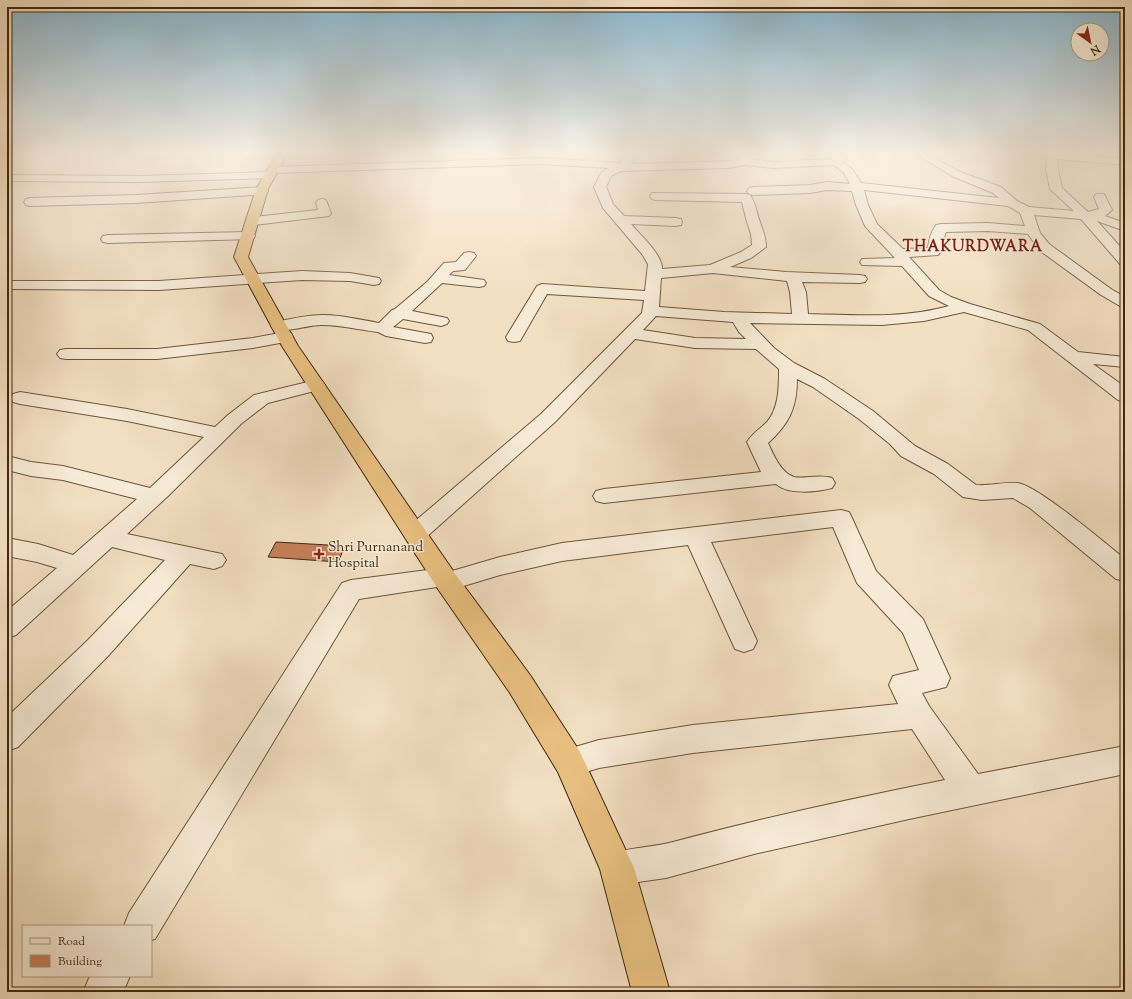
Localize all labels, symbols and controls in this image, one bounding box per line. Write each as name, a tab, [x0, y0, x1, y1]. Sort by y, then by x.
north arrow	[1070, 22, 1110, 62]
text: N	[1087, 40, 1104, 59]
district label: THAKURDWARA	[903, 237, 1043, 258]
place label: Shri Purnanand Hospital	[328, 538, 423, 574]
marker: Shri Purnanand Hospital	[313, 548, 325, 560]
legend	[22, 925, 152, 977]
text: Road	[58, 933, 85, 951]
text: Building	[58, 953, 102, 971]

